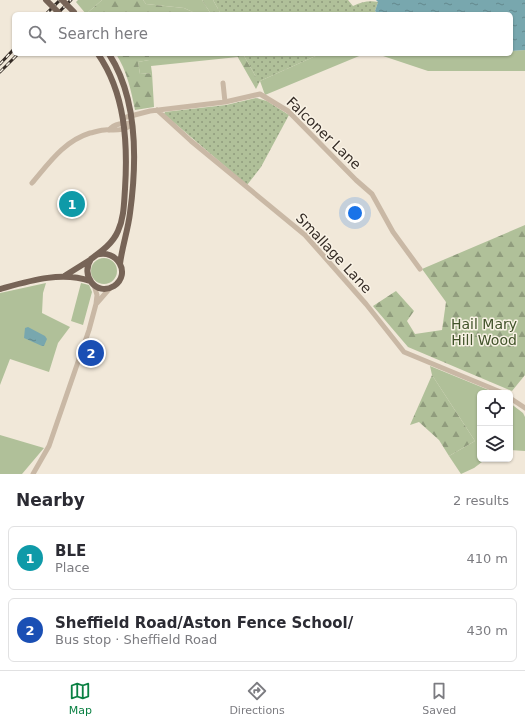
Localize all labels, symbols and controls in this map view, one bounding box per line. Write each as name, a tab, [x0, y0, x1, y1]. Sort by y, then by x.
search box	[12, 12, 513, 56]
icon: search	[26, 23, 48, 45]
text: Search here	[58, 25, 148, 43]
street label: Falconer Lane	[284, 94, 364, 172]
pin: 1	[59, 189, 85, 219]
your location	[345, 203, 365, 223]
street label: Smallage Lane	[293, 210, 375, 296]
park label: Hail Mary Hill Wood	[451, 316, 517, 348]
pin: 2	[78, 338, 104, 368]
map controls	[477, 390, 513, 462]
button: locate	[477, 390, 513, 426]
button: layers	[477, 426, 513, 462]
text: Nearby	[16, 490, 85, 510]
text: 2 results	[453, 493, 509, 508]
text: BLE	[55, 542, 86, 560]
text: 1	[25, 551, 35, 566]
text: 410 m	[466, 551, 508, 566]
text: Place	[55, 560, 90, 575]
text: Sheffield Road/Aston Fence School/	[55, 614, 353, 632]
text: 2	[25, 623, 35, 638]
text: 430 m	[466, 623, 508, 638]
text: Bus stop · Sheffield Road	[55, 632, 217, 647]
tab: Map	[69, 680, 92, 717]
tab: Directions	[229, 680, 285, 717]
tab: Saved	[422, 680, 456, 717]

